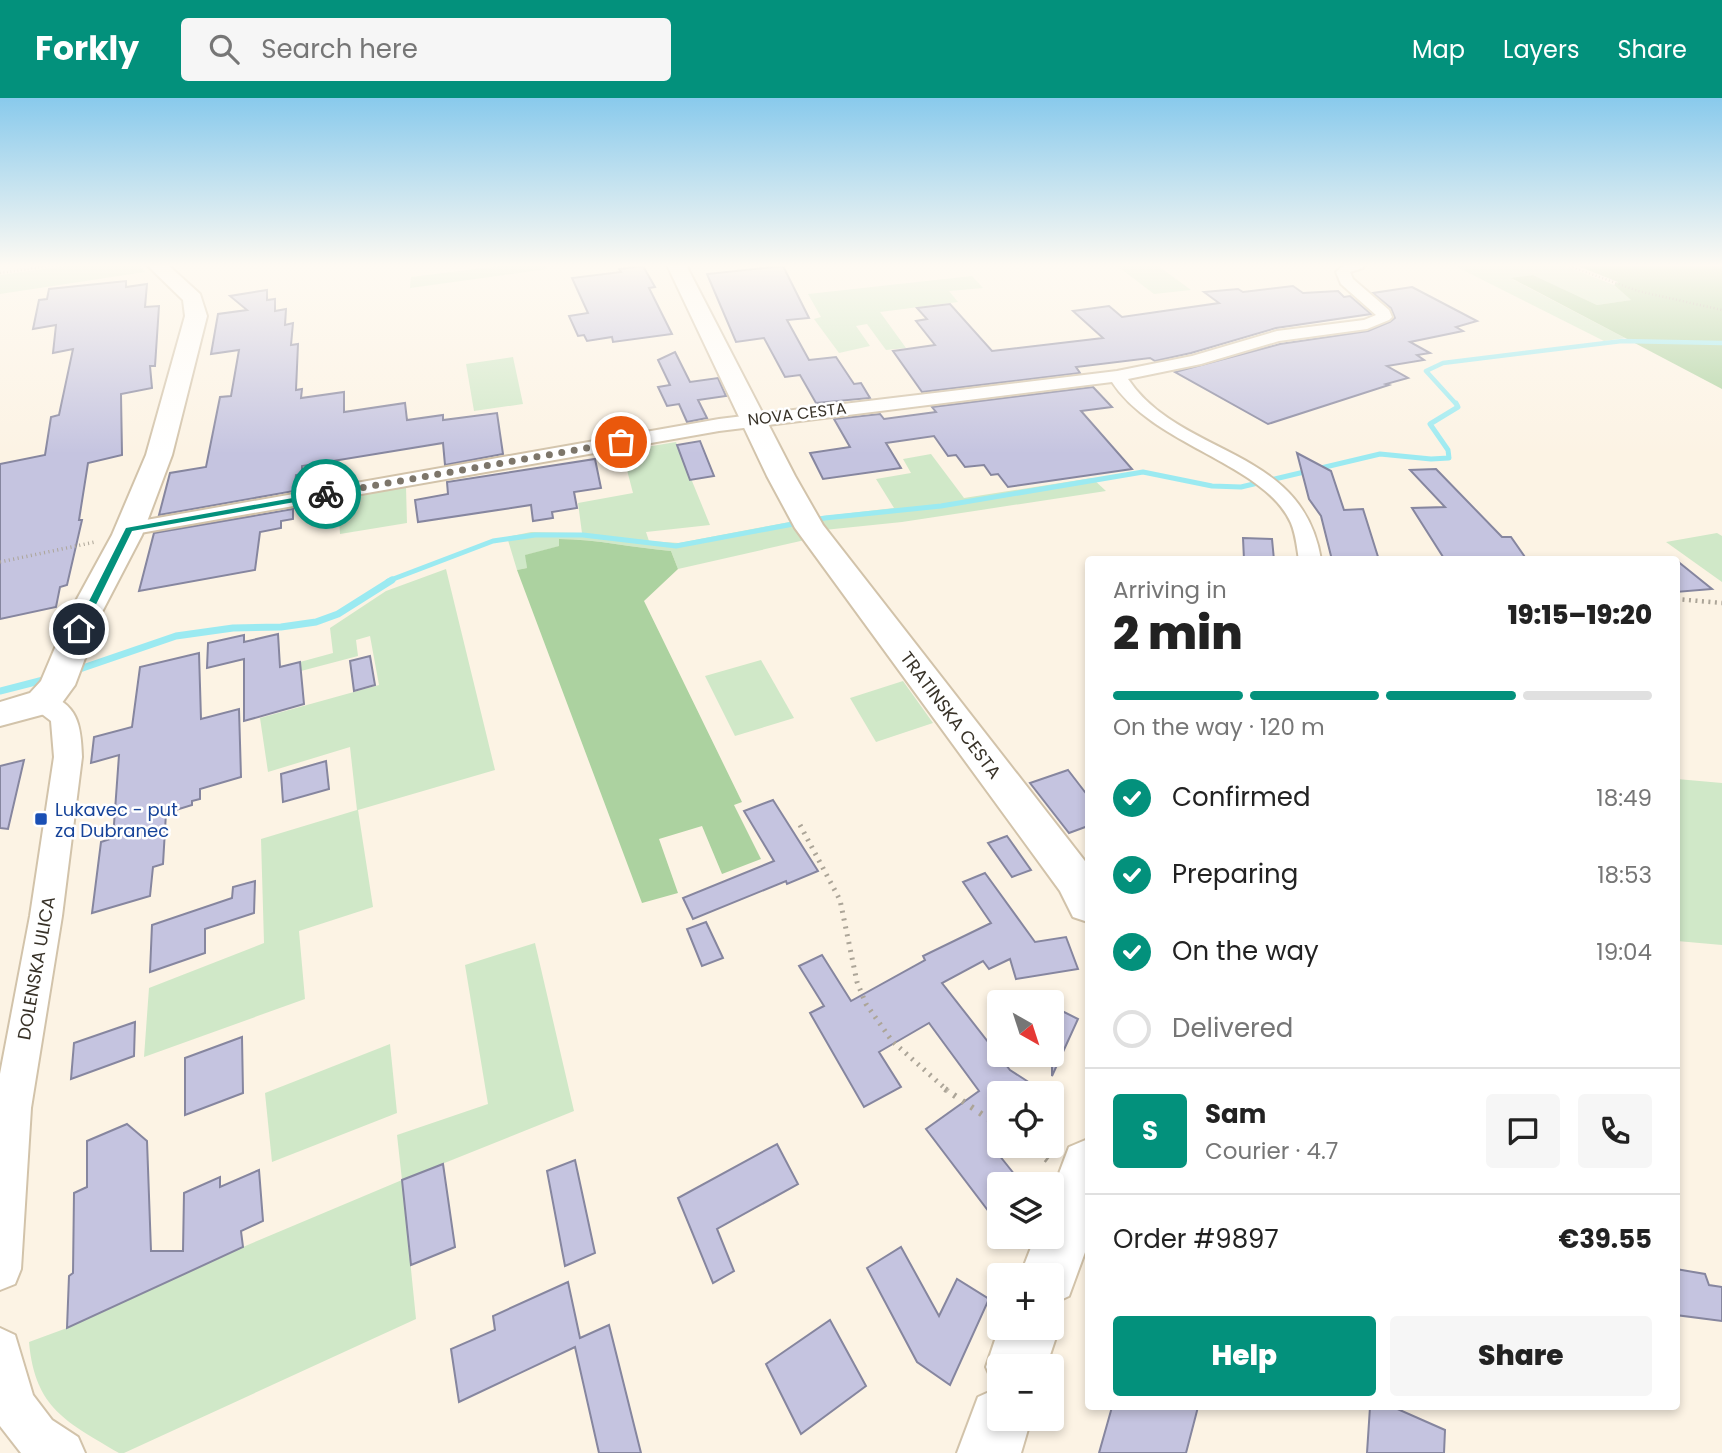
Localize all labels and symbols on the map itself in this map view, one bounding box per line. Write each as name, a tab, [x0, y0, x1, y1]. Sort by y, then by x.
street label: NOVA CESTA	[746, 397, 848, 431]
pin	[591, 412, 651, 472]
courier	[291, 459, 361, 529]
pin	[49, 599, 109, 659]
street label: TRATINSKA CESTA	[895, 646, 1007, 784]
place label: Lukavec - put za Dubranec	[55, 797, 178, 843]
marker: Lukavec - put za Dubranec	[33, 811, 49, 827]
street label: DOLENSKA ULICA	[11, 894, 61, 1042]
north arrow	[987, 990, 1064, 1068]

